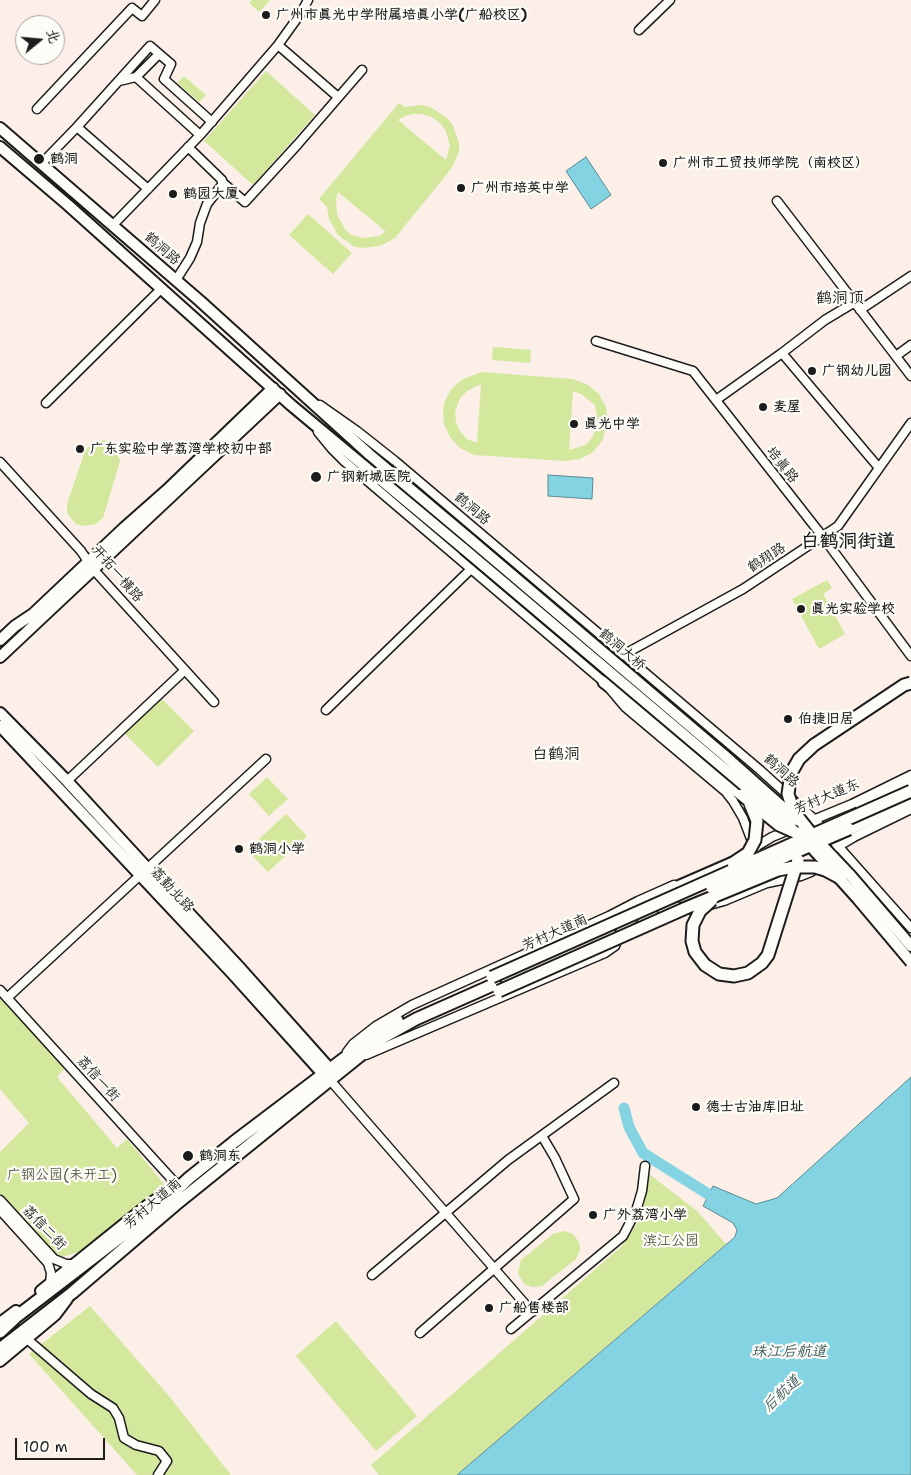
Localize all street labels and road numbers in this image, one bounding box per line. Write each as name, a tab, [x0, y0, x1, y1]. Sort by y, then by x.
street label: 鹤洞路	[141, 229, 183, 269]
street label: 培真路	[762, 443, 802, 487]
street label: 鹤洞路	[451, 489, 493, 529]
street label: 鹤翔路	[745, 540, 789, 576]
street label: 开拓一横路	[88, 542, 146, 606]
street label: 鹤洞大桥	[595, 626, 649, 674]
street label: 鹤洞路	[760, 751, 802, 791]
street label: 芳村大道东	[792, 776, 862, 818]
street label: 荔勤北路	[147, 864, 197, 916]
street label: 芳村大道南	[520, 911, 590, 955]
street label: 荔信一街	[73, 1053, 123, 1105]
street label: 芳村大道南	[121, 1175, 185, 1233]
street label: 荔信二街	[19, 1202, 69, 1254]

